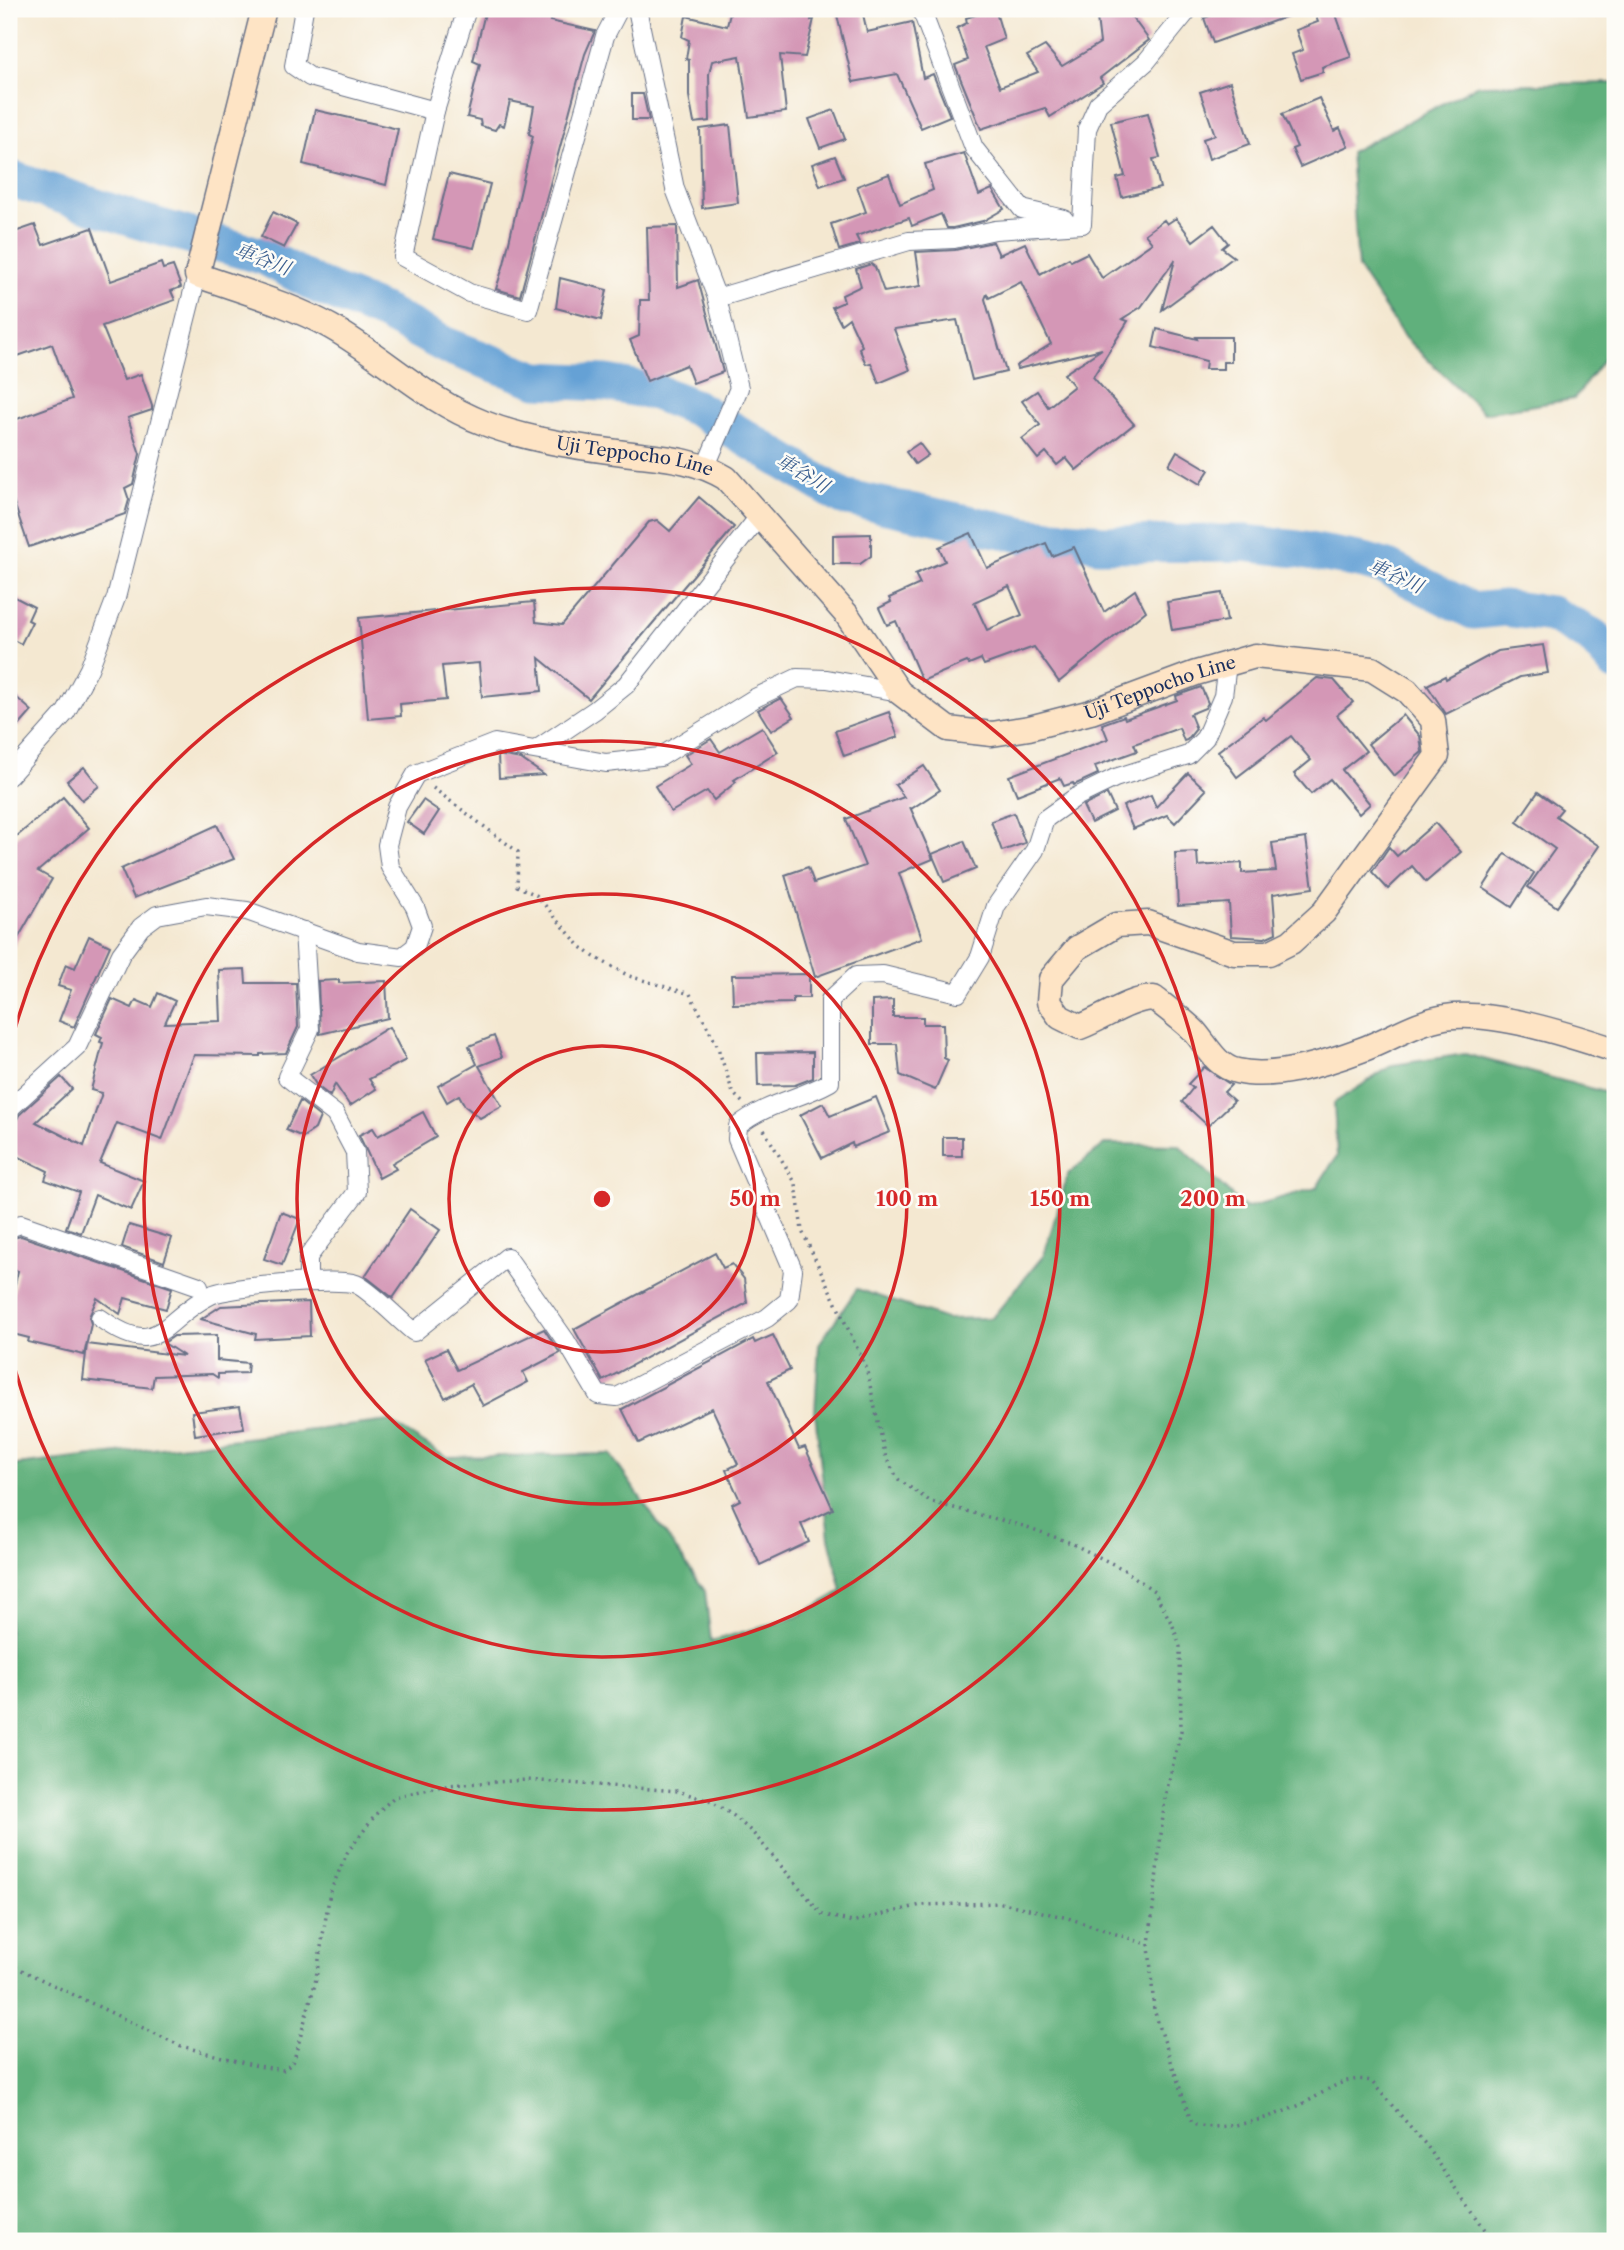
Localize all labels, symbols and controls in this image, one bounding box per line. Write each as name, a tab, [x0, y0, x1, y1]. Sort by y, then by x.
water label: 車谷川	[232, 238, 296, 281]
street label: Uji Teppocho Line	[554, 432, 717, 481]
water label: 車谷川	[773, 448, 835, 499]
water label: 車谷川	[1365, 554, 1429, 599]
street label: Uji Teppocho Line	[1081, 651, 1238, 724]
text: 50 m	[729, 1186, 781, 1211]
text: 100 m	[876, 1186, 938, 1211]
text: 150 m	[1030, 1186, 1090, 1211]
text: 200 m	[1180, 1186, 1246, 1211]
centre of rings	[590, 1187, 614, 1211]

